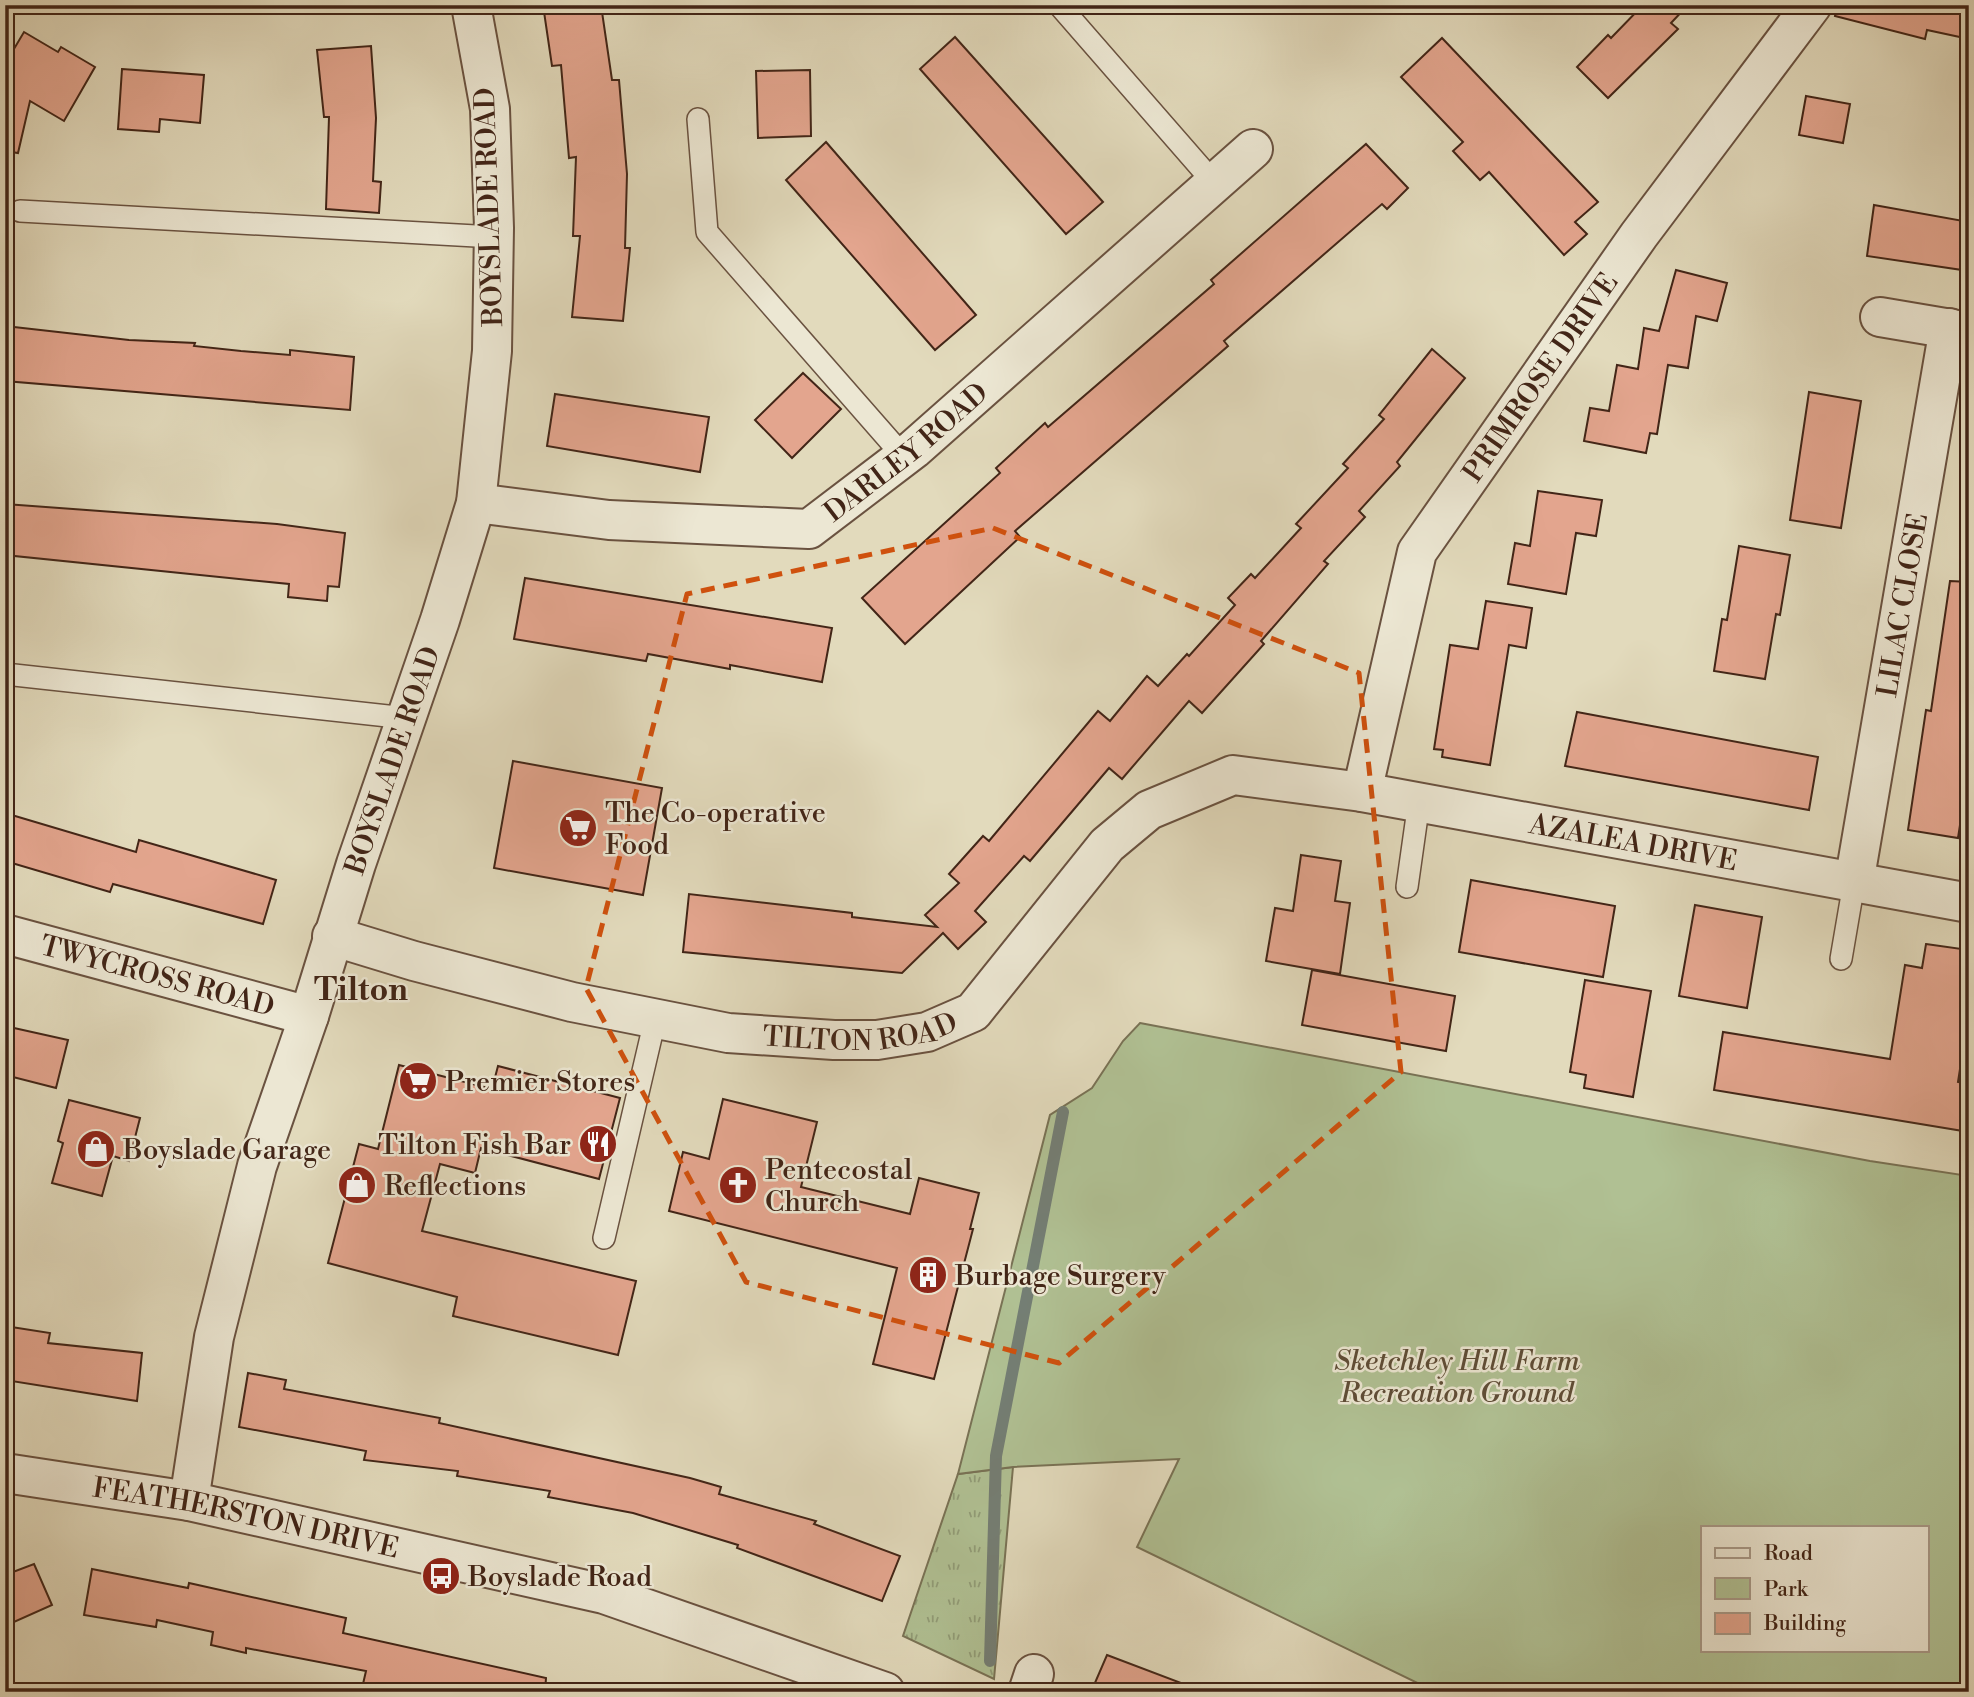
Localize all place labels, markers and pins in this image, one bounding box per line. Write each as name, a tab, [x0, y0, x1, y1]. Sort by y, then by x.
place label: The Co-operative Food	[605, 796, 826, 863]
supermarket icon: The Co-operative Food	[557, 807, 599, 849]
supermarket icon: Premier Stores	[397, 1060, 439, 1102]
place label: Premier Stores	[445, 1065, 636, 1100]
restaurant icon: Tilton Fish Bar	[577, 1123, 619, 1165]
shop icon: Boyslade Garage	[75, 1128, 117, 1170]
place label: Tilton Fish Bar	[378, 1128, 571, 1163]
place label: Boyslade Garage	[122, 1133, 331, 1168]
place label: Pentecostal Church	[765, 1153, 912, 1220]
shop icon: Reflections	[336, 1164, 378, 1206]
church icon: Pentecostal Church	[717, 1164, 759, 1206]
place label: Reflections	[384, 1169, 526, 1204]
building icon: Burbage Surgery	[907, 1254, 949, 1296]
place label: Burbage Surgery	[954, 1259, 1166, 1294]
bus stop icon: Boyslade Road	[420, 1555, 462, 1597]
place label: Boyslade Road	[467, 1560, 652, 1595]

